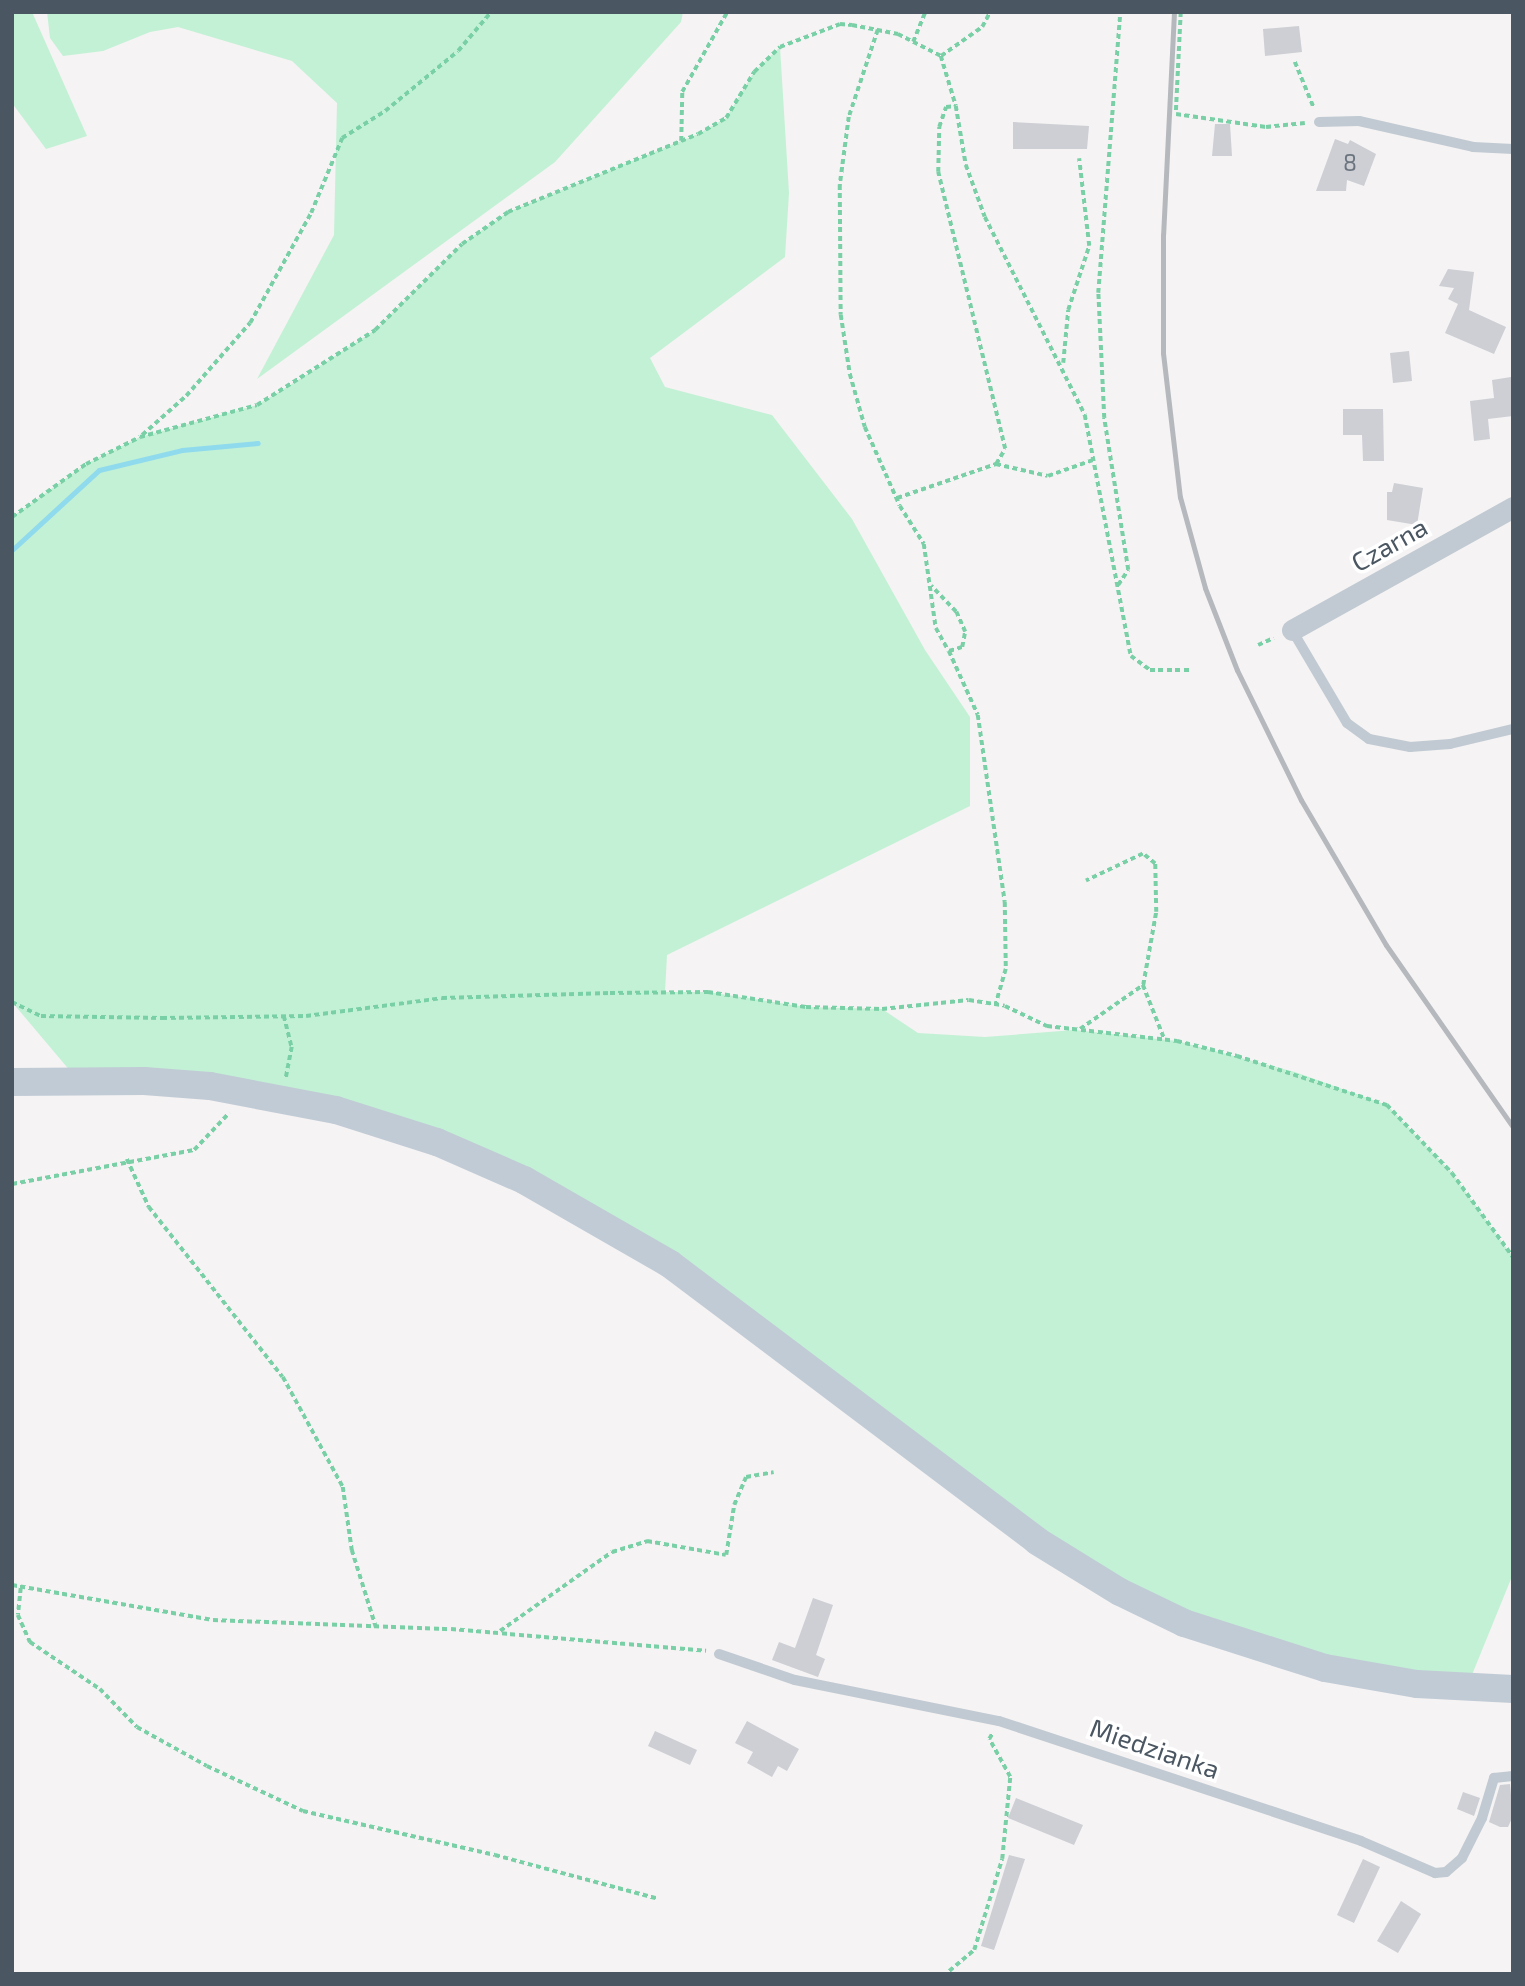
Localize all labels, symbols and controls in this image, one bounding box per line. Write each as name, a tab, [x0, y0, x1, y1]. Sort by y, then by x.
house number: 8	[1343, 148, 1357, 176]
street label: Czarna	[1346, 510, 1432, 578]
street label: Miedzianka	[1086, 1711, 1224, 1785]

